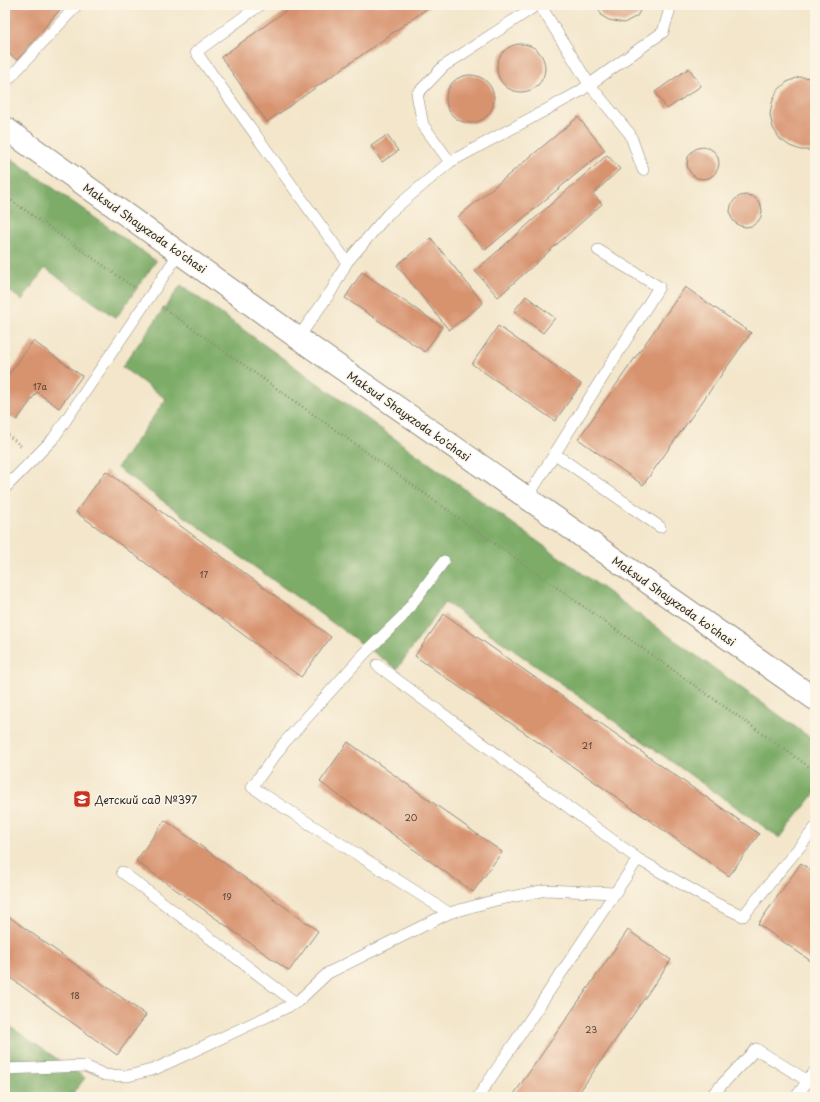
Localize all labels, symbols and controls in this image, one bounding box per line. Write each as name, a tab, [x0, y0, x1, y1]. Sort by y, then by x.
street label: Maksud Shayxzoda ko'chasi	[80, 179, 210, 277]
street label: Maksud Shayxzoda ko'chasi	[344, 367, 474, 465]
house number: 17а	[33, 379, 48, 393]
street label: Maksud Shayxzoda ko'chasi	[609, 552, 739, 650]
house number: 17	[200, 567, 209, 581]
house number: 21	[582, 738, 592, 752]
school or university icon: Детский сад №397	[72, 789, 92, 809]
place label: Детский сад №397	[94, 791, 197, 808]
house number: 20	[405, 810, 418, 824]
house number: 19	[222, 889, 232, 903]
house number: 18	[70, 988, 80, 1002]
house number: 23	[585, 1022, 597, 1036]

